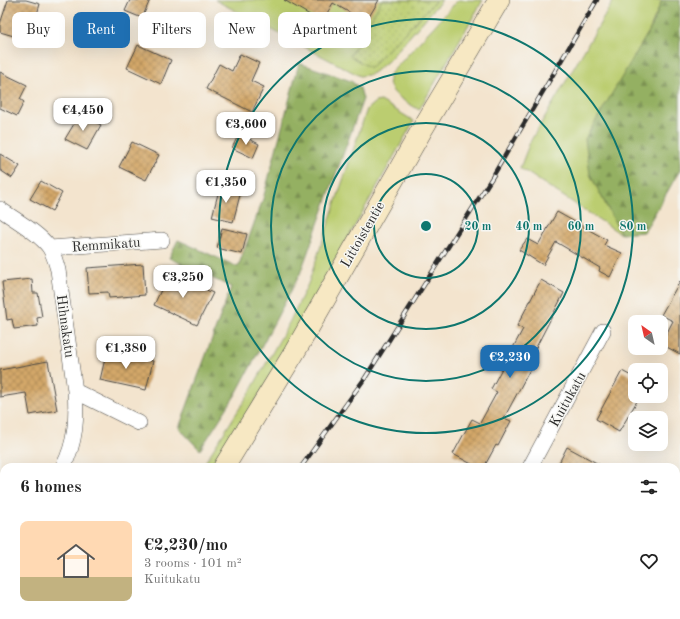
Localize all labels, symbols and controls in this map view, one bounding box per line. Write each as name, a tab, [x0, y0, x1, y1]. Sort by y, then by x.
chip: Buy	[12, 12, 65, 48]
chip: Rent	[73, 12, 130, 48]
chip: Filters	[138, 12, 206, 48]
chip: New	[214, 12, 270, 48]
chip: Apartment	[278, 12, 371, 48]
pin: €4,450	[50, 98, 116, 132]
text: €4,450	[62, 104, 104, 117]
pin: €3,600	[213, 112, 279, 146]
text: €3,600	[225, 118, 267, 131]
pin: €1,350	[193, 170, 259, 204]
text: €1,350	[205, 176, 247, 189]
street label: Littoistentie	[338, 199, 387, 270]
centre of rings	[419, 219, 433, 233]
text: 20 m	[465, 221, 492, 233]
text: 40 m	[516, 221, 543, 233]
text: 60 m	[568, 221, 595, 233]
text: 80 m	[620, 221, 647, 233]
street label: Remmikatu	[71, 236, 142, 254]
pin: €3,250	[150, 265, 216, 299]
text: €3,250	[162, 271, 204, 284]
street label: Hihnakatu	[54, 294, 76, 359]
north arrow	[628, 315, 668, 355]
map controls	[628, 315, 668, 451]
pin: €1,380	[93, 336, 159, 370]
text: €1,380	[105, 342, 147, 355]
pin: €2,230	[477, 345, 543, 379]
text: €2,230	[489, 351, 531, 364]
button: locate	[628, 363, 668, 403]
street label: Kuitukatu	[547, 369, 589, 429]
button: layers	[628, 411, 668, 451]
icon: filters	[638, 476, 660, 498]
text: 6 homes	[20, 479, 82, 496]
icon: home	[52, 537, 100, 585]
text: €2,230/mo	[144, 537, 228, 554]
icon: heart	[638, 550, 660, 572]
text: 3 rooms · 101 m²	[144, 557, 242, 570]
text: Kuitukatu	[144, 573, 200, 586]

